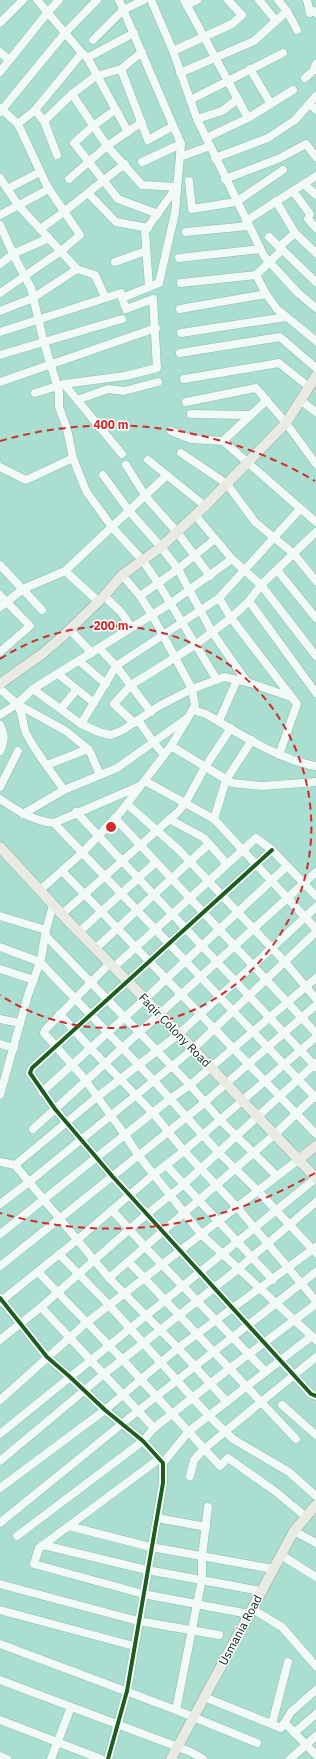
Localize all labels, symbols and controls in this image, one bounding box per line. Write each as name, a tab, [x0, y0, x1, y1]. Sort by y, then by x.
text: 400 m	[93, 417, 129, 432]
text: 200 m	[93, 618, 129, 633]
centre of rings	[104, 820, 118, 834]
street label: Faqir Colony Road	[136, 990, 214, 1070]
street label: Usmania Road	[215, 1592, 265, 1668]

